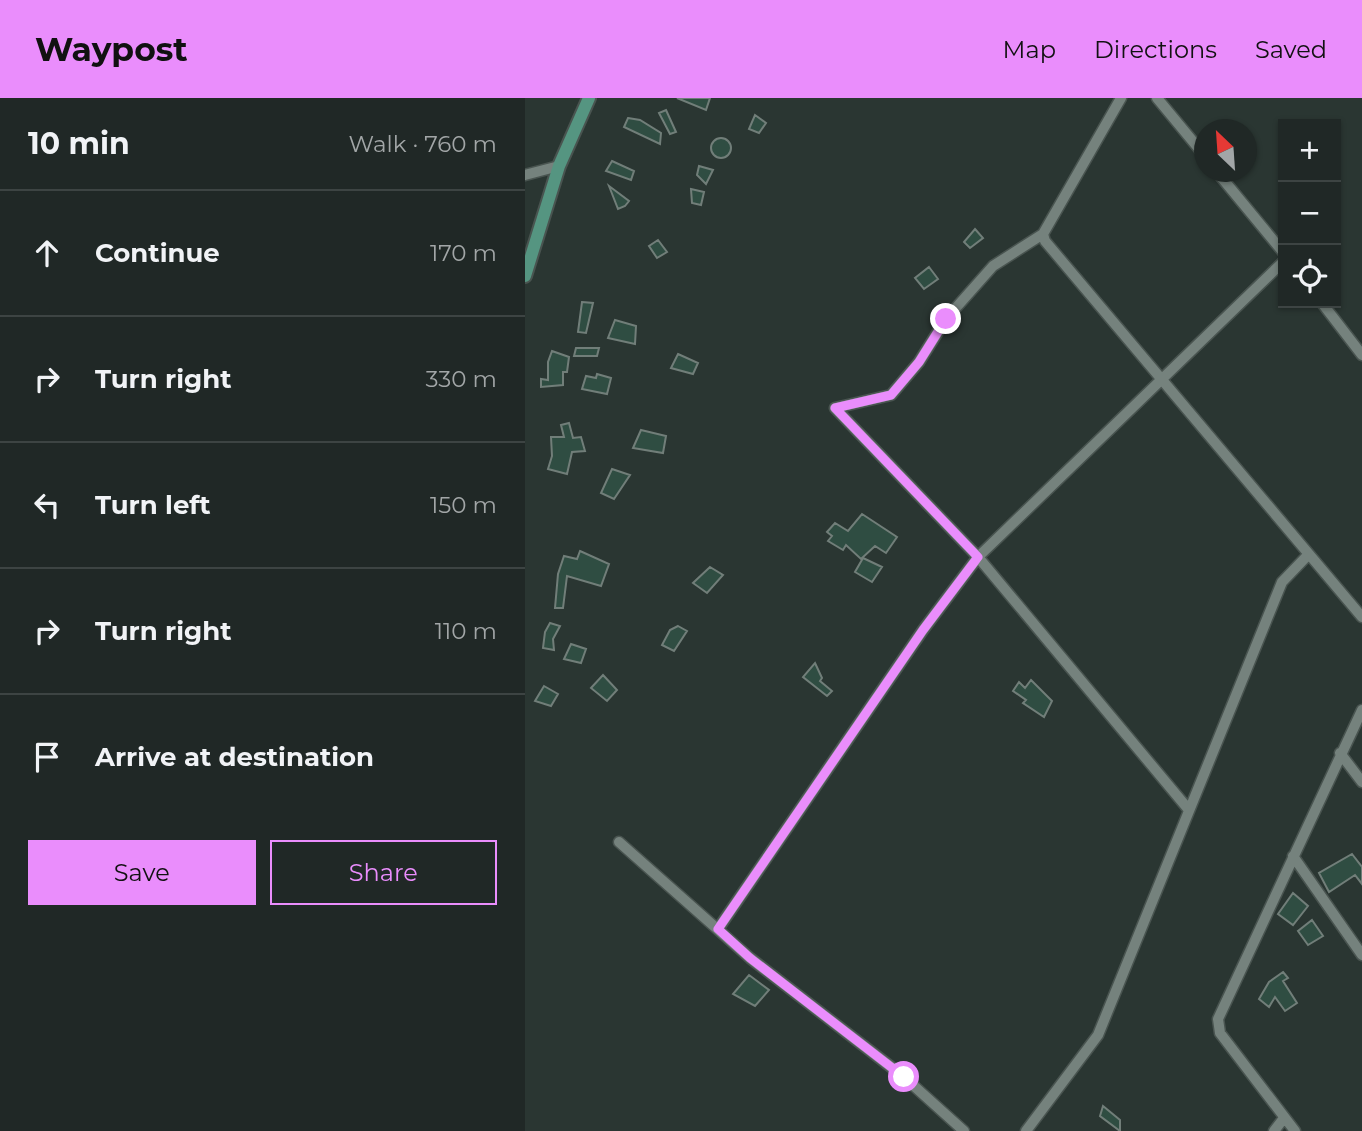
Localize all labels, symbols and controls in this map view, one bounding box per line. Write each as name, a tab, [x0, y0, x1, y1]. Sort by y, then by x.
text: Waypost	[35, 29, 188, 69]
text: Map	[1003, 35, 1056, 64]
text: Directions	[1094, 35, 1217, 64]
text: Saved	[1255, 35, 1327, 64]
north arrow	[1194, 119, 1257, 182]
map controls	[1278, 119, 1341, 308]
button: +	[1278, 119, 1341, 182]
text: 10 min	[28, 125, 130, 162]
text: Walk · 760 m	[349, 130, 497, 158]
button: −	[1278, 182, 1341, 245]
icon: ahead	[28, 234, 66, 272]
text: Continue	[95, 237, 220, 269]
text: 170 m	[430, 239, 497, 267]
button: locate	[1278, 245, 1341, 308]
route end	[930, 303, 961, 334]
icon: right	[28, 360, 66, 398]
text: Turn right	[95, 363, 231, 395]
text: 330 m	[426, 365, 497, 393]
icon: left	[28, 486, 66, 524]
text: Turn left	[95, 489, 211, 521]
text: 150 m	[430, 491, 497, 519]
icon: right	[28, 612, 66, 650]
text: Turn right	[95, 615, 231, 647]
text: 110 m	[435, 617, 497, 645]
icon: arrive	[28, 738, 66, 776]
text: Arrive at destination	[95, 741, 374, 773]
button: Save	[28, 840, 256, 905]
button: Share	[270, 840, 497, 905]
route start	[888, 1061, 919, 1092]

